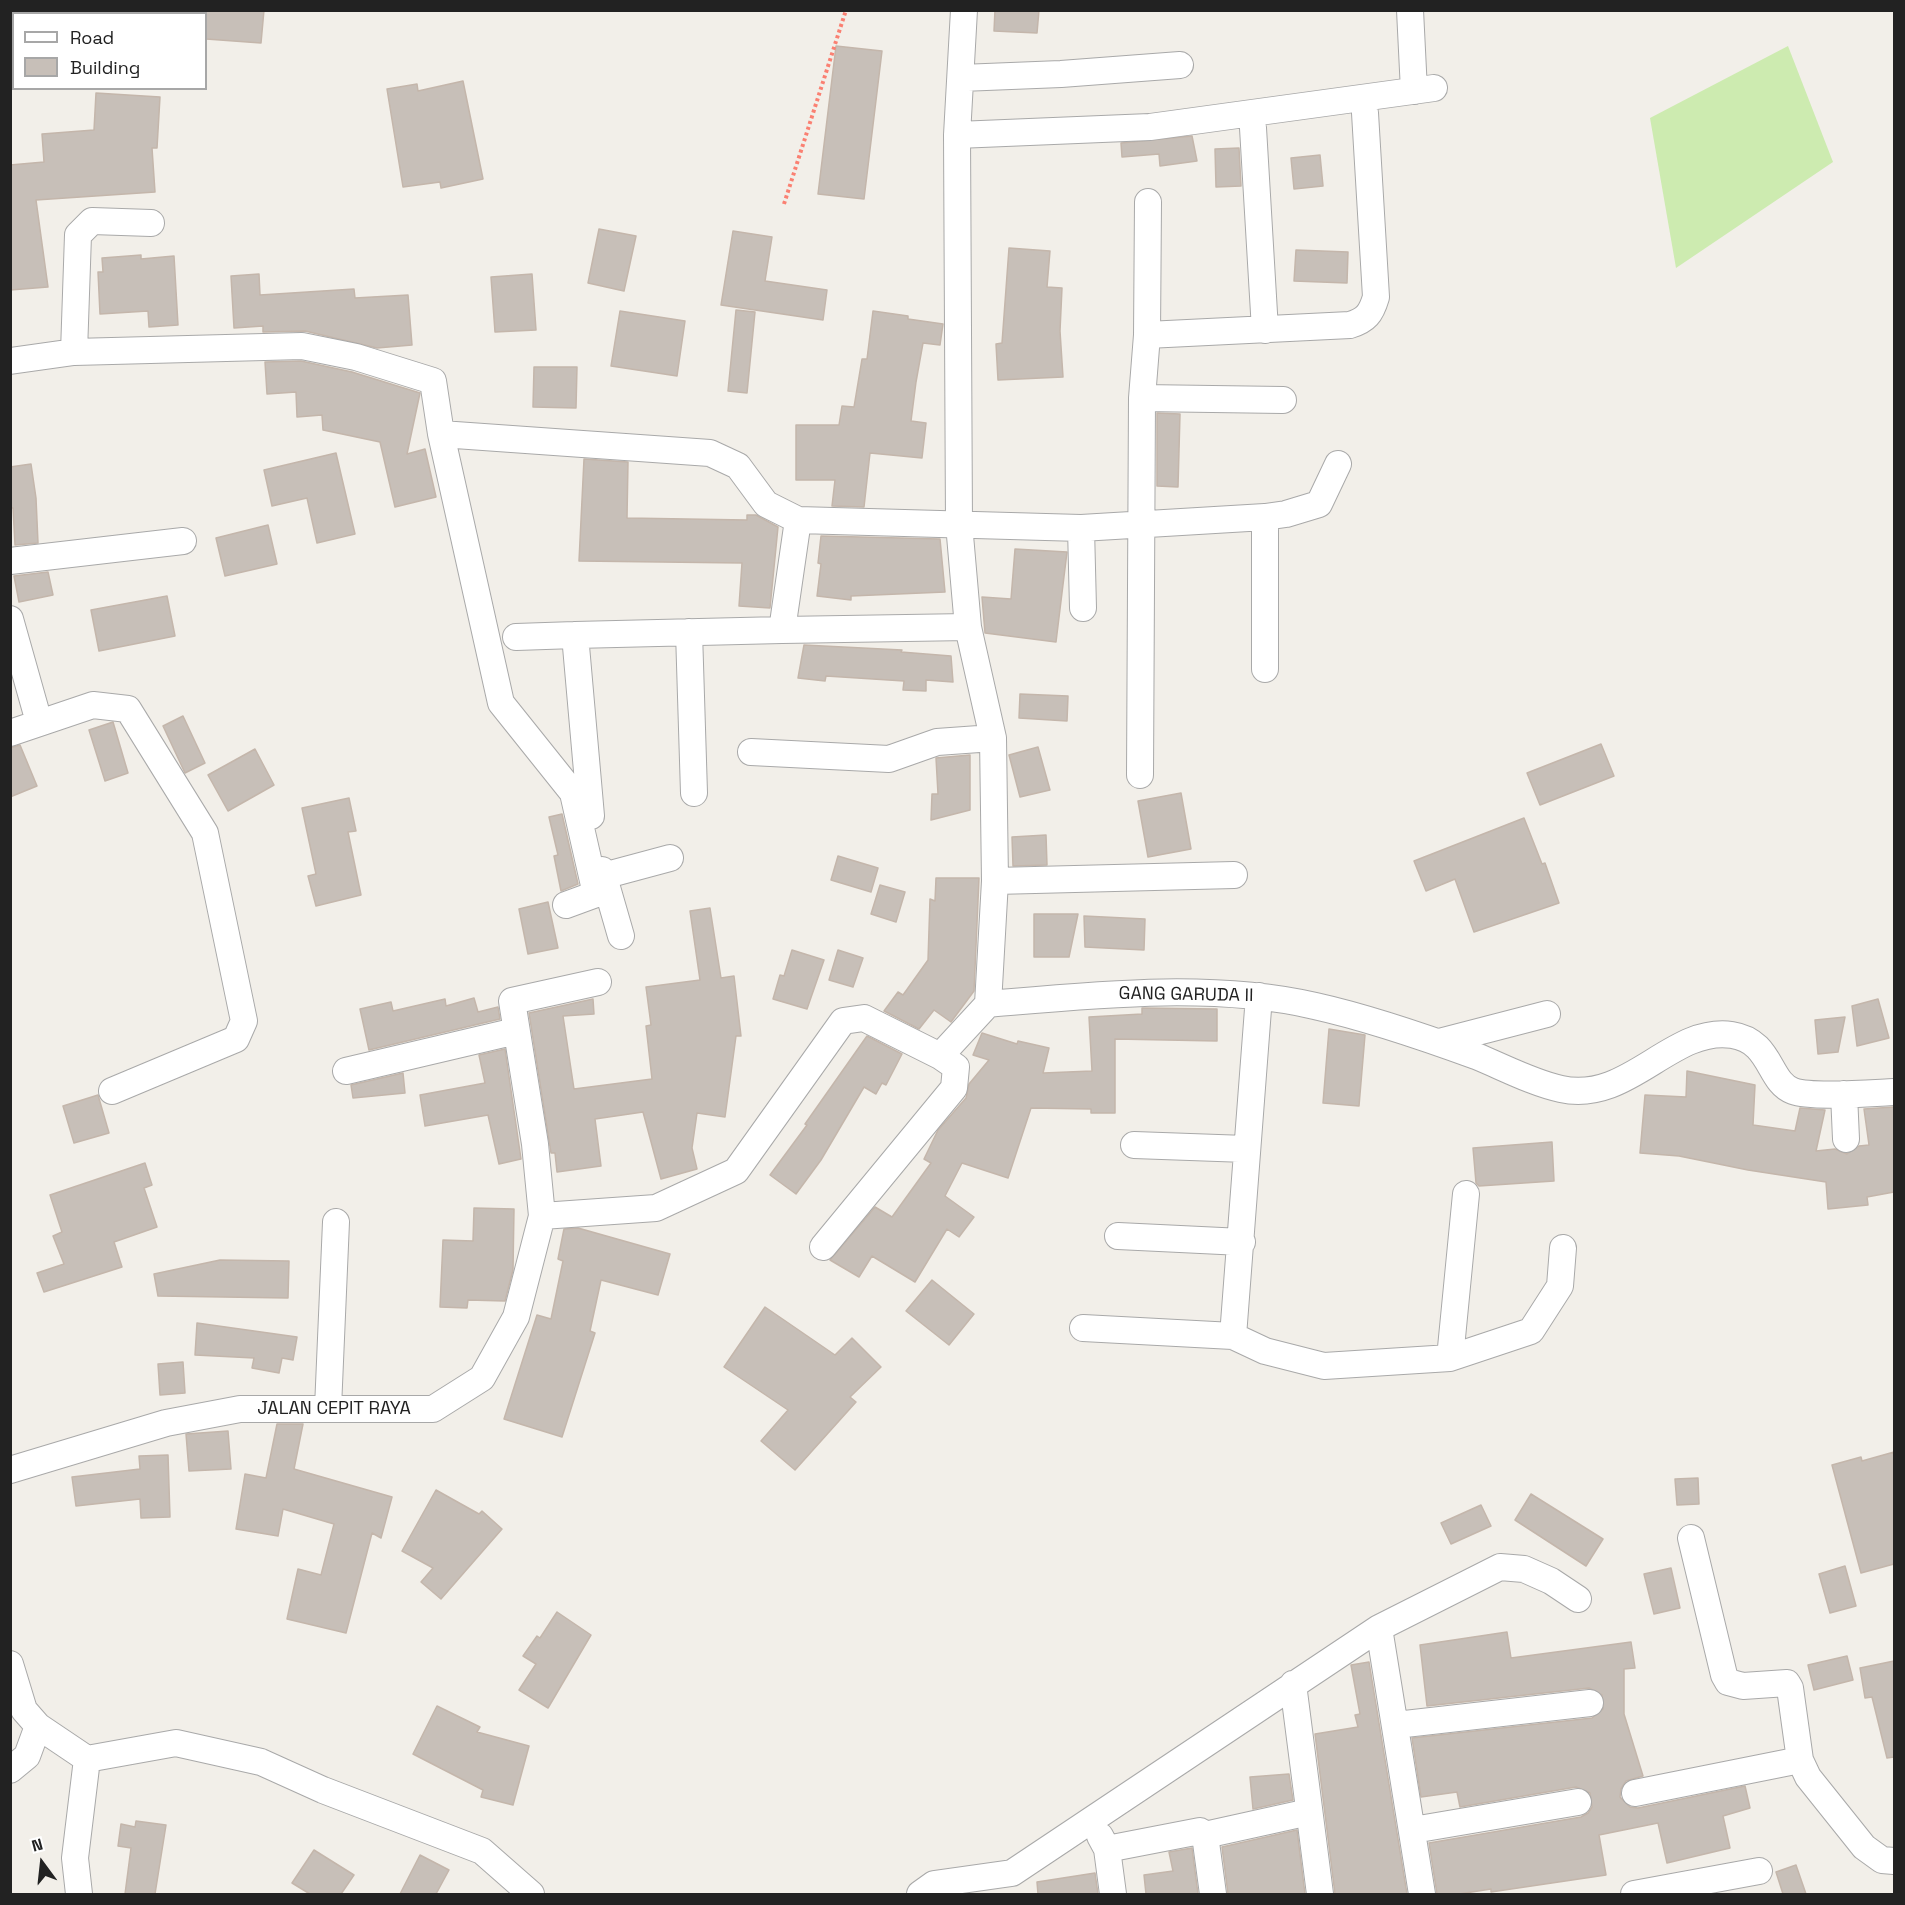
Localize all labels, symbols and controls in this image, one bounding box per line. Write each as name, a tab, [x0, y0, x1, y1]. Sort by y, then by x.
legend	[12, 12, 207, 90]
text: Road	[70, 26, 114, 49]
text: Building	[70, 56, 140, 79]
street label: GANG GARUDA II	[1118, 983, 1254, 1007]
street label: JALAN CEPIT RAYA	[257, 1398, 411, 1420]
north arrow	[12, 1833, 72, 1893]
text: N	[29, 1834, 45, 1857]

